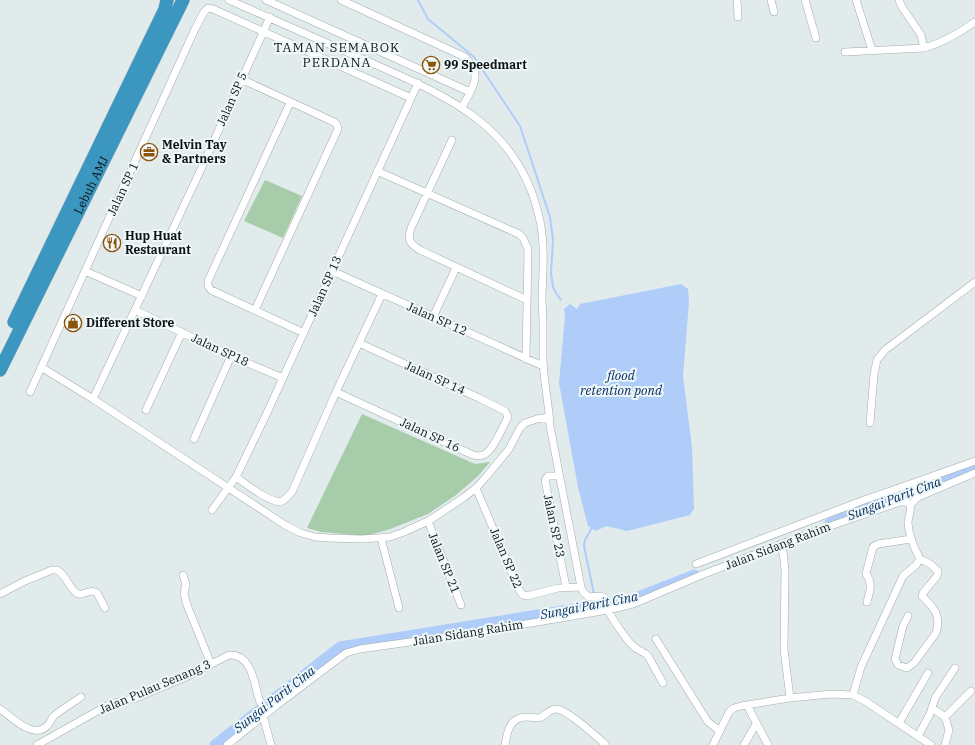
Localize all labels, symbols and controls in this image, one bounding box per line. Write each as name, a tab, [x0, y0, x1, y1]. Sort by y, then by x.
district label: TAMAN SEMABOK PERDANA	[274, 39, 400, 71]
supermarket icon: 99 Speedmart	[421, 55, 441, 75]
place label: 99 Speedmart	[444, 57, 527, 72]
street label: Jalan SP 5	[213, 70, 250, 128]
place label: Melvin Tay & Partners	[162, 137, 227, 166]
office icon: Melvin Tay & Partners	[139, 142, 159, 162]
street label: Lebuh AMJ	[70, 154, 111, 217]
street label: Jalan SP 1	[104, 160, 141, 218]
place label: Hup Huat Restaurant	[125, 228, 191, 257]
restaurant icon: Hup Huat Restaurant	[102, 233, 122, 253]
street label: Jalan SP 13	[305, 253, 344, 318]
street label: Jalan SP 12	[405, 299, 470, 338]
shop icon: Different Store	[63, 313, 83, 333]
place label: Different Store	[86, 315, 175, 330]
street label: Jalan SP18	[189, 330, 251, 369]
street label: Jalan SP 14	[403, 358, 468, 397]
water label: flood retention pond	[580, 367, 663, 399]
street label: Jalan SP 16	[398, 414, 463, 455]
water label: Sungai Parit Cina	[844, 473, 944, 525]
street label: Jalan SP 23	[540, 493, 569, 559]
street label: Jalan Sidang Rahim	[723, 518, 833, 573]
street label: Jalan SP 22	[487, 525, 526, 590]
street label: Jalan SP 21	[425, 530, 463, 595]
water label: Sungai Parit Cina	[538, 588, 639, 623]
street label: Jalan Sidang Rahim	[412, 616, 525, 649]
street label: Jalan Pulau Senang 3	[97, 656, 213, 717]
water label: Sungai Parit Cina	[229, 662, 319, 737]

